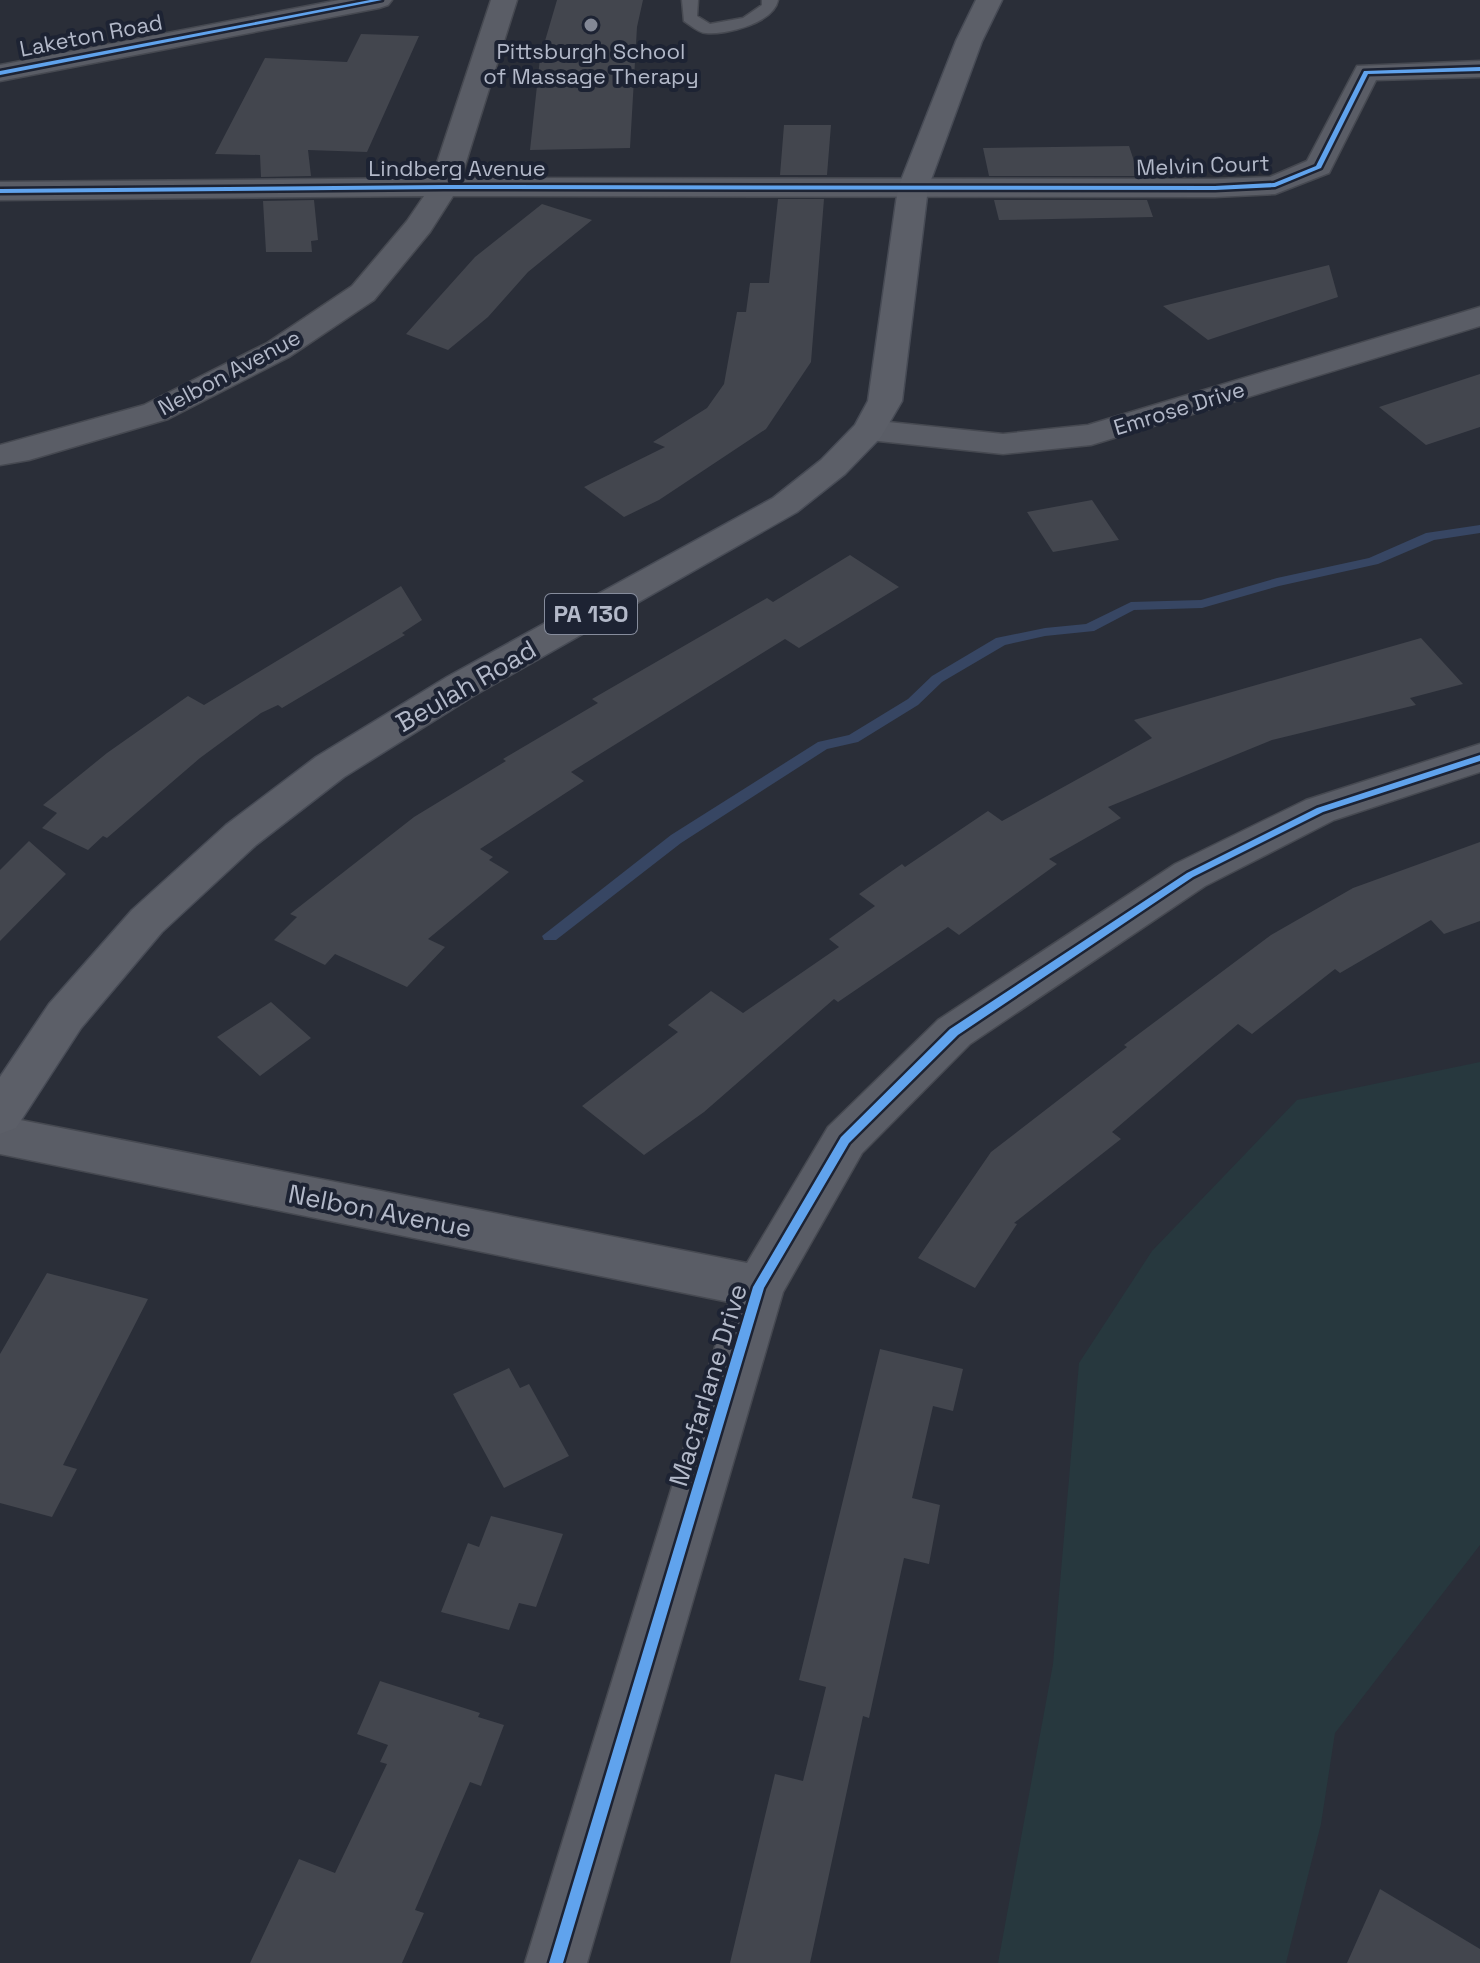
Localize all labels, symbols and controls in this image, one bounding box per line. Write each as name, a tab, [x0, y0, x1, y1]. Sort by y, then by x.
street label: Laketon Road	[17, 7, 165, 63]
marker: Pittsburgh School of Massage Therapy	[582, 16, 600, 34]
place label: Pittsburgh School of Massage Therapy	[483, 37, 699, 90]
street label: Melvin Court	[1136, 149, 1270, 181]
street label: Lindberg Avenue	[368, 154, 546, 182]
street label: Nelbon Avenue	[153, 323, 305, 421]
street label: Emrose Drive	[1110, 375, 1248, 441]
road number: PA 130	[545, 594, 637, 634]
street label: Beulah Road	[390, 632, 542, 740]
street label: Nelbon Avenue	[285, 1177, 475, 1245]
street label: Macfarlane Drive	[661, 1280, 755, 1490]

